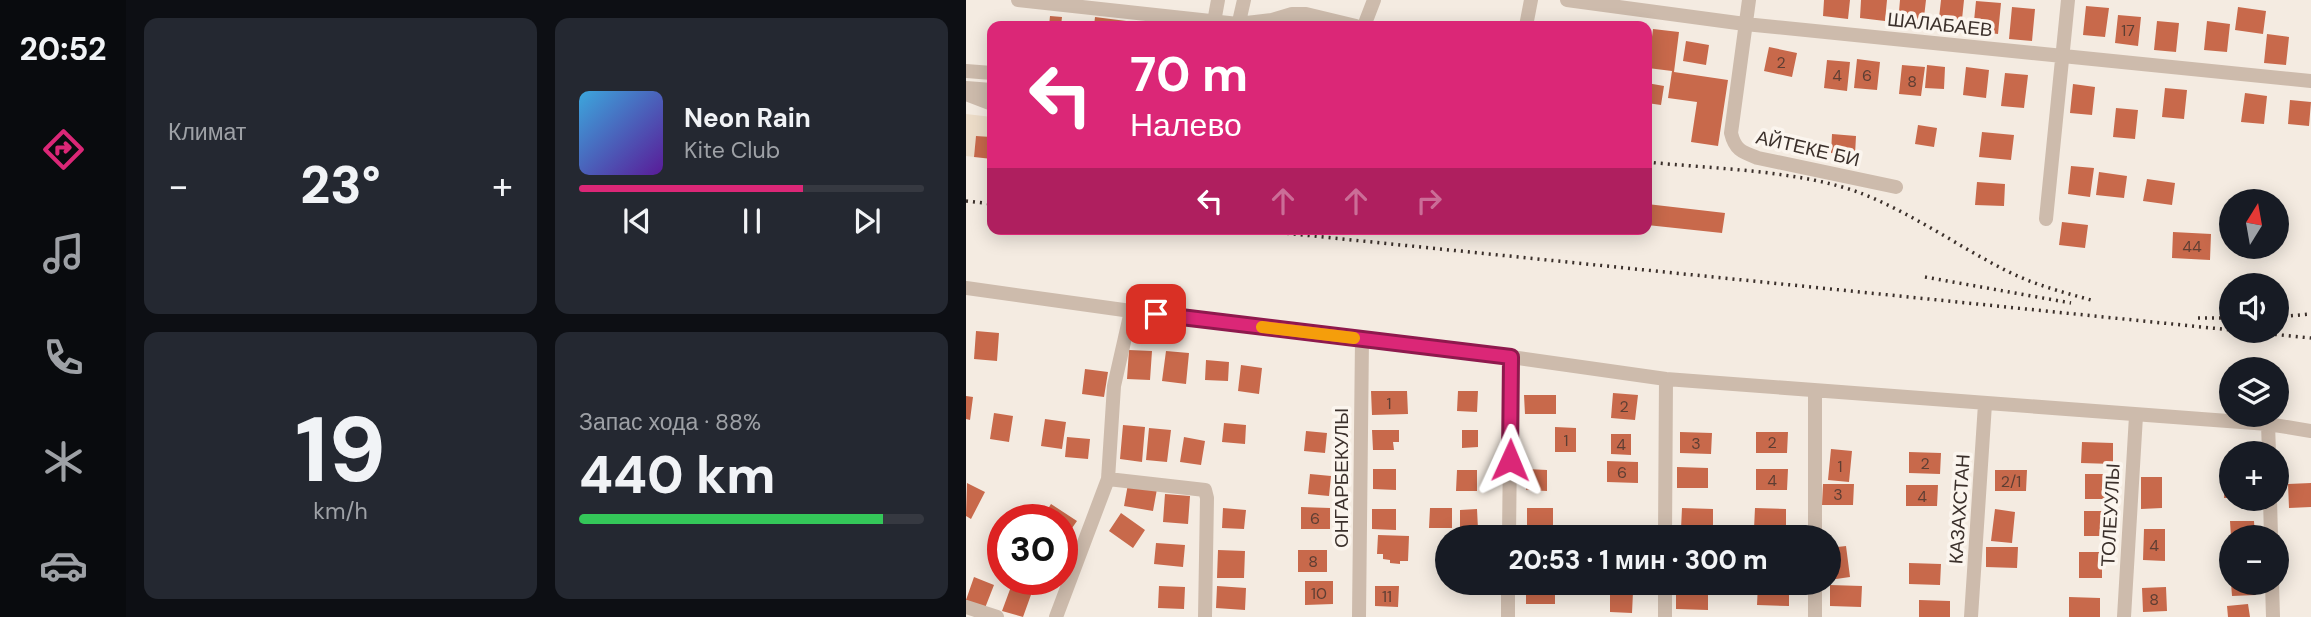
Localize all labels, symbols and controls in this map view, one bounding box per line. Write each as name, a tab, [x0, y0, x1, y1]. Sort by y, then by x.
street label: ШАЛАБАЕВ	[1886, 7, 1994, 42]
house number: 17	[2121, 20, 2135, 41]
text: 20:52	[19, 28, 107, 70]
text: 70 m	[1130, 42, 1248, 106]
icon: left	[1015, 49, 1106, 140]
house number: 2	[1776, 52, 1786, 73]
house number: 4	[1832, 65, 1842, 86]
house number: 6	[1862, 65, 1872, 86]
house number: 8	[1907, 71, 1917, 92]
text: Neon Rain	[684, 101, 811, 135]
text: Налево	[1130, 104, 1242, 146]
text: Климат	[168, 117, 246, 147]
street label: АЙТЕКЕ БИ	[1754, 124, 1862, 173]
icon: directions	[39, 125, 88, 174]
text: Kite Club	[684, 135, 780, 165]
text: 23°	[300, 151, 381, 219]
text: −	[168, 161, 189, 211]
text: +	[492, 161, 513, 211]
icon: left	[1191, 182, 1229, 220]
icon: ahead	[1264, 182, 1302, 220]
icon: ahead	[1337, 182, 1375, 220]
icon: right	[1410, 182, 1448, 220]
north arrow	[2219, 189, 2289, 259]
map controls	[2219, 189, 2289, 595]
icon: previous	[618, 202, 656, 240]
icon: pause	[733, 202, 771, 240]
icon: next	[848, 202, 886, 240]
icon: music	[39, 229, 88, 278]
house number: 44	[2182, 236, 2202, 257]
button: sound	[2219, 273, 2289, 343]
pin	[1126, 284, 1186, 344]
icon: arrive	[1137, 295, 1175, 333]
icon: phone	[39, 333, 88, 382]
button: layers	[2219, 357, 2289, 427]
text: 19	[295, 391, 386, 509]
house number: 1	[1387, 393, 1392, 414]
house number: 2	[1619, 396, 1629, 417]
text: Запас хода · 88%	[579, 407, 761, 437]
street label: ОНГАРБЕКУЛЫ	[1329, 408, 1354, 548]
position arrow	[1473, 423, 1547, 497]
house number: 1	[1564, 430, 1569, 451]
house number: 2	[1767, 432, 1777, 453]
house number: 3	[1691, 433, 1701, 454]
house number: 4	[1616, 434, 1626, 455]
icon: climate	[39, 437, 88, 486]
text: 440 km	[579, 441, 776, 509]
button: +	[2219, 441, 2289, 511]
house number: 2	[1920, 453, 1930, 474]
street label: КАЗАХСТАН	[1943, 453, 1976, 565]
house number: 1	[1838, 456, 1843, 477]
house number: 6	[1617, 462, 1627, 483]
street label: ТОЛЕУУЛЫ	[2095, 463, 2126, 567]
house number: 4	[1767, 470, 1777, 491]
house number: 2/1	[2001, 471, 2021, 492]
house number: 3	[1833, 484, 1843, 505]
house number: 4	[1917, 486, 1927, 507]
text: km/h	[313, 496, 368, 526]
speed limit sign: 30	[987, 504, 1078, 595]
house number: 6	[1310, 508, 1320, 529]
button: −	[2219, 525, 2289, 595]
house number: 4	[2149, 535, 2159, 556]
icon: car	[39, 541, 88, 590]
text: 20:53 · 1 мин · 300 m	[1508, 543, 1768, 577]
house number: 8	[1308, 551, 1318, 572]
house number: 10	[1311, 583, 1327, 604]
house number: 11	[1382, 586, 1392, 607]
house number: 8	[2149, 589, 2159, 610]

